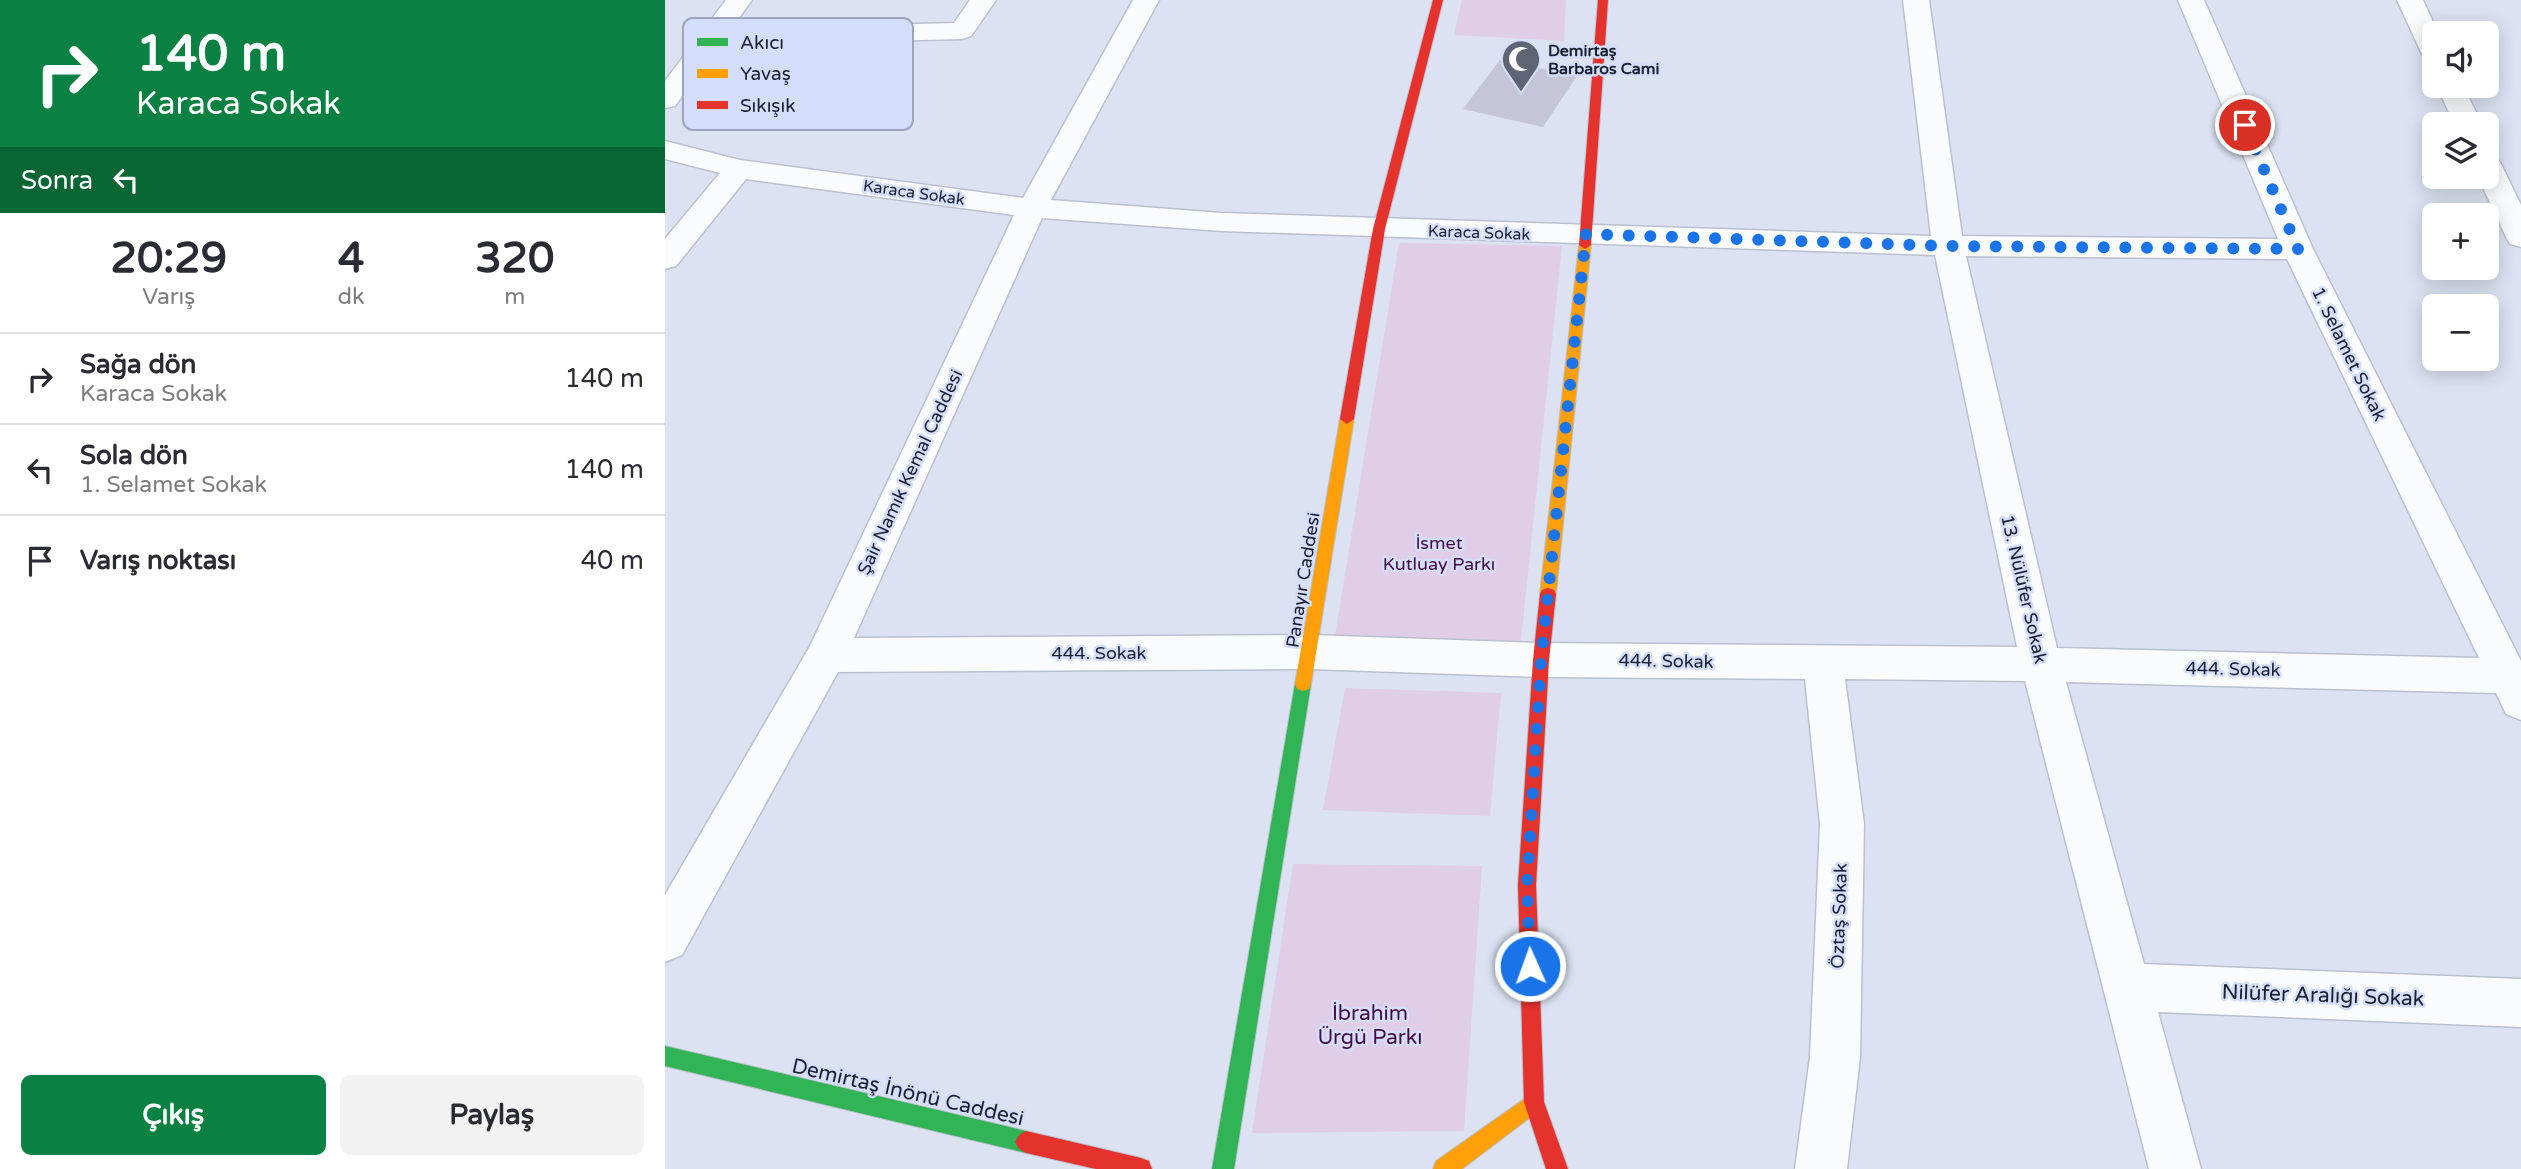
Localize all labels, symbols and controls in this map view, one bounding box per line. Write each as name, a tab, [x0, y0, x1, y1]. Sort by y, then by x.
legend	[683, 18, 913, 130]
map controls	[2422, 21, 2499, 371]
button: sound	[2422, 21, 2499, 98]
text: 140 m	[136, 25, 286, 84]
icon: right	[21, 28, 112, 119]
text: Akıcı	[740, 32, 784, 54]
mosque icon: Demirtaş Barbaros Cami	[1500, 38, 1542, 93]
place label: Demirtaş Barbaros Cami	[1548, 41, 1660, 79]
text: Yavaş	[740, 63, 791, 85]
text: Karaca Sokak	[136, 85, 341, 123]
text: Sıkışık	[740, 95, 796, 117]
pin	[2215, 95, 2275, 155]
icon: arrive	[2226, 106, 2264, 144]
button: layers	[2422, 112, 2499, 189]
icon: left	[107, 161, 145, 199]
text: Sonra	[21, 165, 93, 196]
street label: Karaca Sokak	[862, 176, 966, 210]
button: +	[2422, 203, 2499, 280]
street label: Karaca Sokak	[1427, 221, 1531, 245]
text: 20:29	[111, 233, 227, 284]
text: 4	[338, 233, 364, 284]
text: 320	[475, 233, 554, 284]
text: Varış	[142, 283, 195, 311]
text: dk	[338, 283, 365, 311]
text: m	[504, 283, 525, 311]
street label: 1. Selamet Sokak	[2307, 283, 2391, 425]
button: −	[2422, 294, 2499, 371]
text: Sağa dön	[80, 349, 196, 380]
icon: right	[21, 360, 59, 398]
text: 140 m	[564, 363, 644, 394]
street label: Şair Namık Kemal Caddesi	[853, 366, 967, 578]
text: Karaca Sokak	[80, 380, 227, 408]
text: Sola dön	[80, 440, 188, 471]
icon: left	[21, 451, 59, 489]
text: 140 m	[564, 454, 644, 485]
text: 1. Selamet Sokak	[80, 471, 267, 499]
street label: Panayır Caddesi	[1281, 511, 1325, 649]
street label: 13. Nülüfer Sokak	[1996, 512, 2052, 666]
park label: İsmet Kutluay Parkı	[1383, 532, 1495, 575]
icon: arrive	[21, 542, 59, 580]
text: Varış noktası	[80, 545, 236, 576]
text: 40 m	[581, 545, 644, 576]
street label: 444. Sokak	[1052, 642, 1147, 664]
street label: 444. Sokak	[1618, 649, 1714, 673]
street label: 444. Sokak	[2185, 657, 2281, 681]
street label: Öztaş Sokak	[1826, 863, 1852, 969]
position arrow	[1493, 929, 1567, 1003]
street label: Nilüfer Aralığı Sokak	[2221, 979, 2425, 1012]
park label: İbrahim Ürgü Parkı	[1318, 1001, 1422, 1050]
street label: Demirtaş İnönü Caddesi	[789, 1054, 1026, 1131]
button: Çıkış	[21, 1075, 326, 1155]
button: Paylaş	[340, 1075, 644, 1155]

